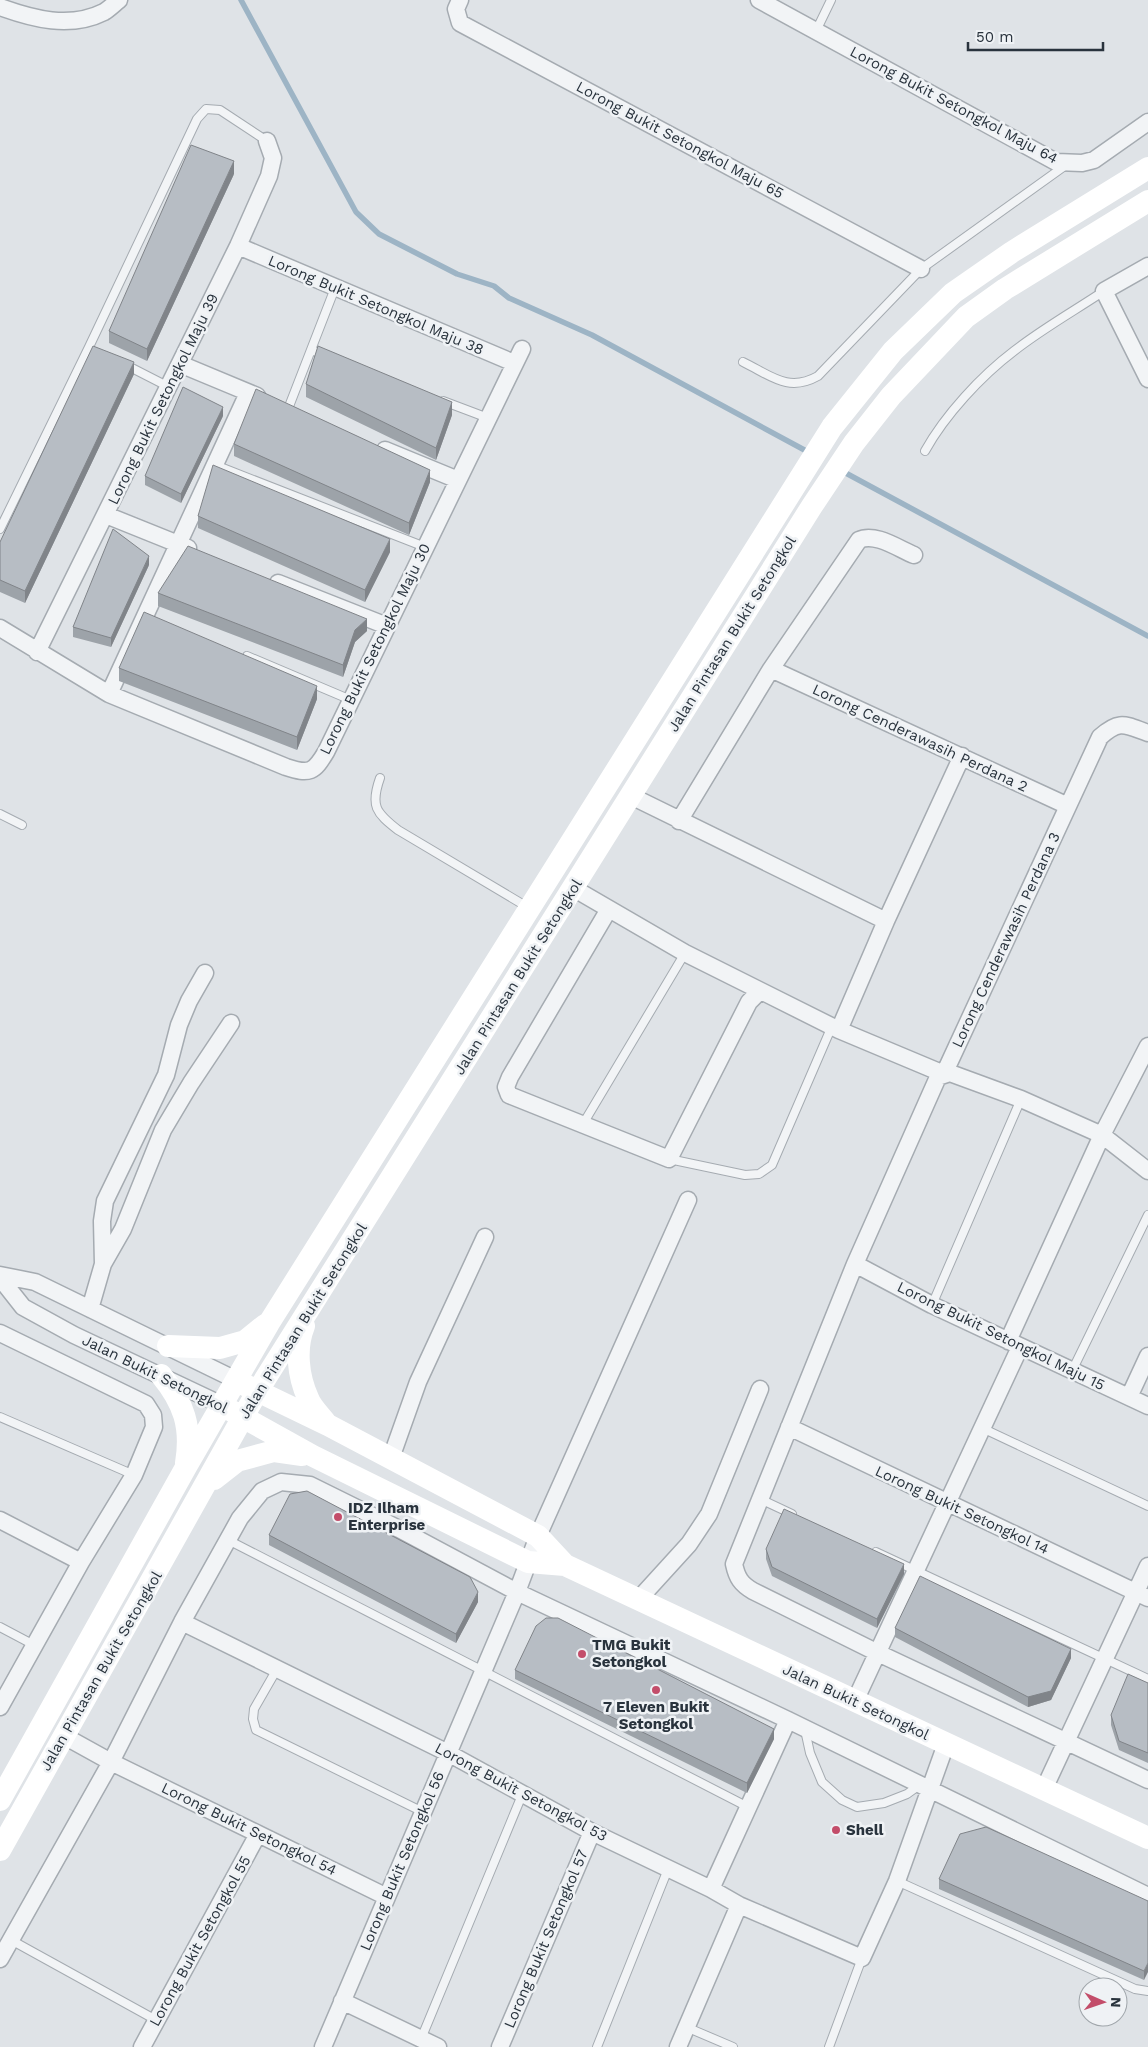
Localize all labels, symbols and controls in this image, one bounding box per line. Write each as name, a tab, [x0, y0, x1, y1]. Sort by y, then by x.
scale bar	[968, 20, 1103, 52]
text: 50 m	[976, 28, 1013, 46]
street label: Lorong Bukit Setongkol Maju 64	[847, 42, 1061, 168]
street label: Lorong Bukit Setongkol Maju 65	[573, 78, 787, 202]
street label: Lorong Bukit Setongkol Maju 38	[265, 251, 487, 359]
street label: Lorong Bukit Setongkol Maju 39	[104, 291, 222, 507]
street label: Jalan Pintasan Bukit Setongkol	[664, 532, 800, 735]
street label: Lorong Bukit Setongkol Maju 30	[316, 541, 434, 757]
street label: Lorong Cenderawasih Perdana 2	[810, 680, 1030, 796]
street label: Lorong Cenderawasih Perdana 3	[948, 830, 1064, 1050]
street label: Jalan Pintasan Bukit Setongkol	[450, 875, 586, 1078]
street label: Jalan Pintasan Bukit Setongkol	[235, 1219, 371, 1422]
street label: Lorong Bukit Setongkol Maju 15	[894, 1278, 1108, 1394]
street label: Jalan Bukit Setongkol	[79, 1331, 231, 1417]
street label: Lorong Bukit Setongkol 14	[872, 1462, 1052, 1558]
place label: IDZ Ilham Enterprise	[348, 1499, 426, 1534]
marker: IDZ Ilham Enterprise	[332, 1511, 344, 1523]
street label: Jalan Pintasan Bukit Setongkol	[36, 1568, 166, 1774]
place label: TMG Bukit Setongkol	[592, 1636, 671, 1671]
marker: TMG Bukit Setongkol	[576, 1648, 588, 1660]
street label: Jalan Bukit Setongkol	[780, 1660, 932, 1744]
marker: 7 Eleven Bukit Setongkol	[650, 1684, 662, 1696]
place label: 7 Eleven Bukit Setongkol	[603, 1698, 710, 1733]
street label: Lorong Bukit Setongkol 53	[432, 1739, 610, 1845]
street label: Lorong Bukit Setongkol 56	[356, 1769, 448, 1953]
street label: Lorong Bukit Setongkol 54	[158, 1779, 340, 1879]
place label: Shell	[846, 1821, 884, 1839]
marker: Shell	[830, 1824, 842, 1836]
street label: Lorong Bukit Setongkol 57	[500, 1847, 592, 2031]
street label: Lorong Bukit Setongkol 55	[145, 1852, 255, 2030]
north arrow	[1078, 1977, 1128, 2027]
text: N	[1108, 1997, 1124, 2008]

